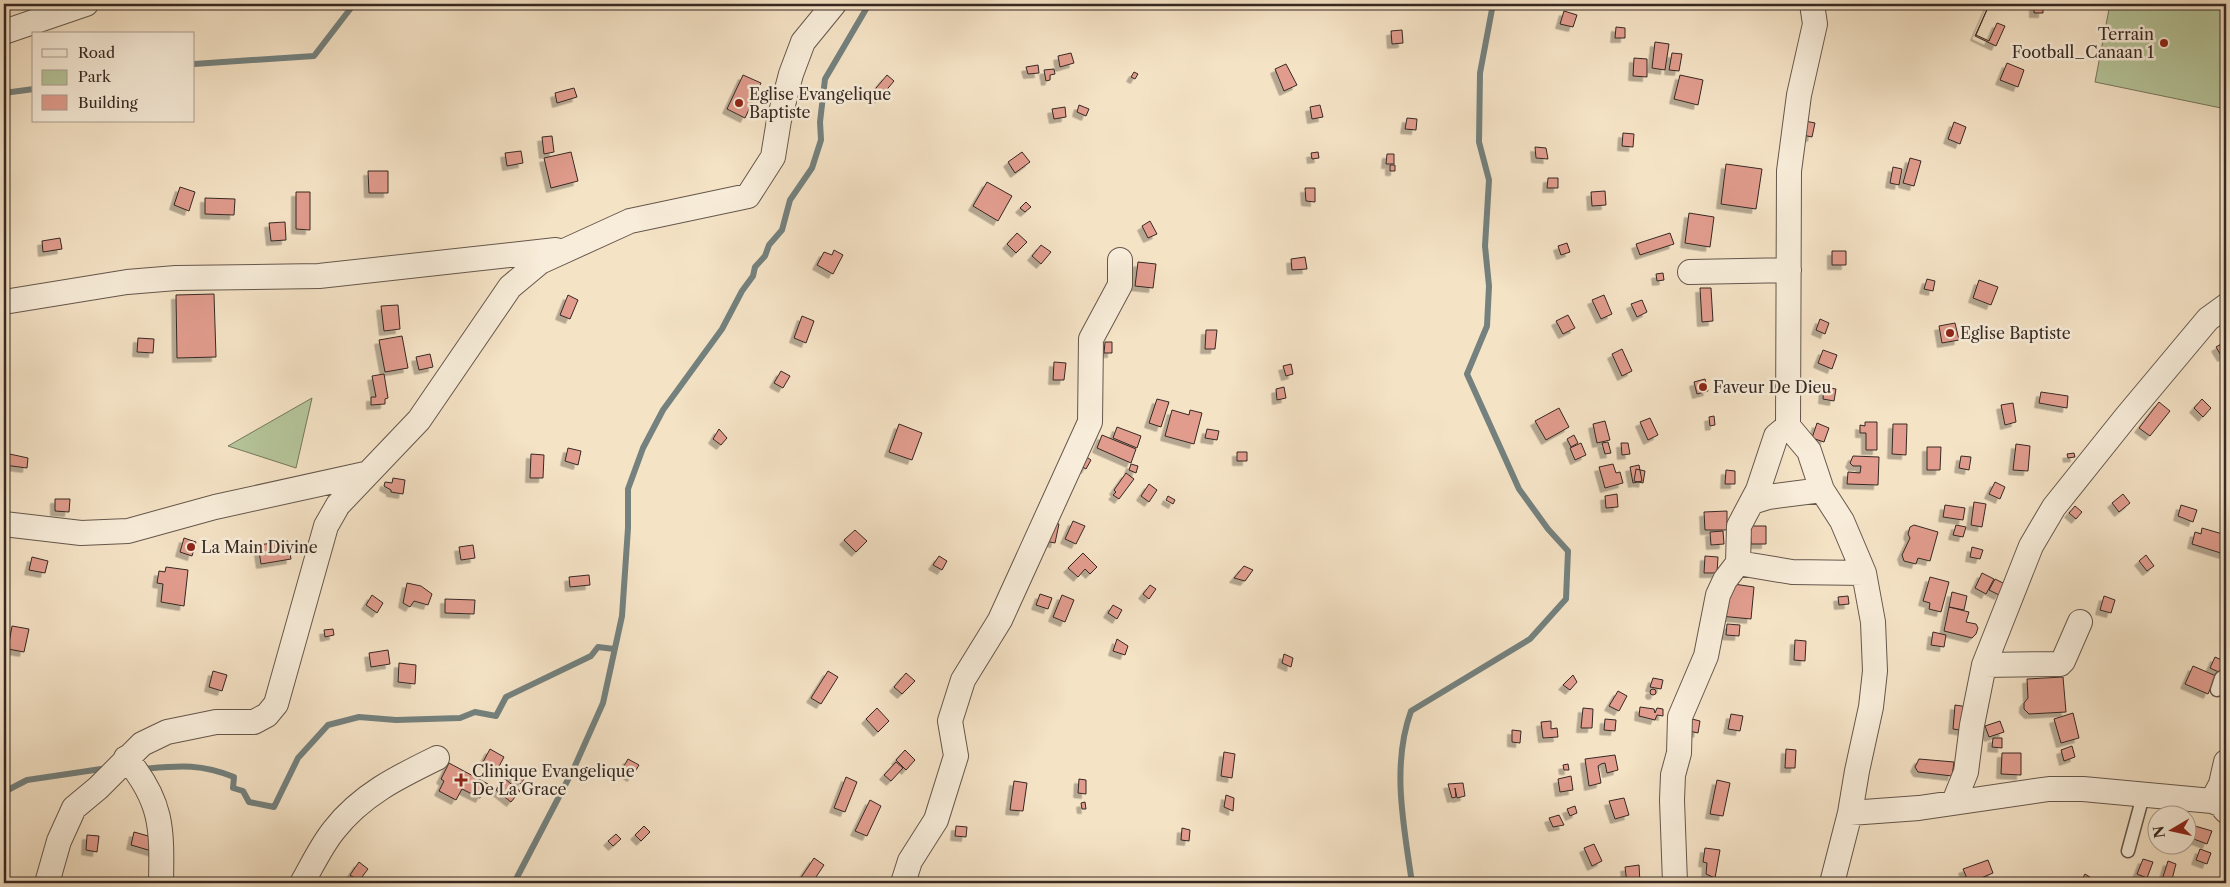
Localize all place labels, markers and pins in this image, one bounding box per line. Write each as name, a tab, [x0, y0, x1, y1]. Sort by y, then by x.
place label: Terrain Football_Canaan 1	[2012, 24, 2154, 62]
marker: Terrain Football_Canaan 1	[2158, 37, 2170, 49]
place label: Eglise Evangelique Baptiste	[749, 84, 891, 122]
marker: Eglise Evangelique Baptiste	[733, 97, 745, 109]
place label: Eglise Baptiste	[1960, 323, 2071, 343]
marker: Eglise Baptiste	[1944, 327, 1956, 339]
place label: Faveur De Dieu	[1713, 377, 1832, 397]
marker: Faveur De Dieu	[1697, 381, 1709, 393]
place label: La Main Divine	[201, 537, 318, 557]
marker: La Main Divine	[185, 541, 197, 553]
place label: Clinique Evangelique De La Grace	[472, 761, 635, 799]
marker: Clinique Evangelique De La Grace	[454, 773, 468, 787]

